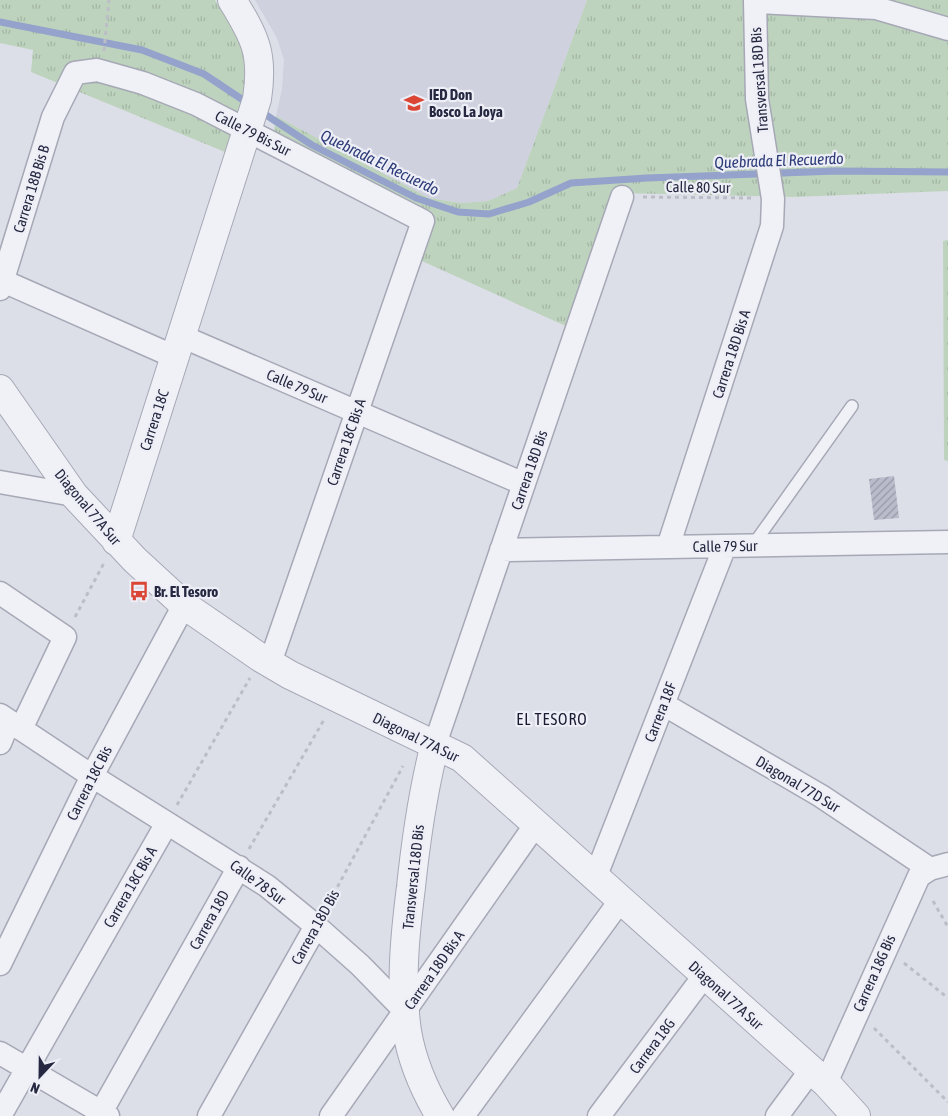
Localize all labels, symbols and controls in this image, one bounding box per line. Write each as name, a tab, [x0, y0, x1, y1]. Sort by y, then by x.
street label: Transversal 18D Bis	[747, 27, 771, 133]
place label: IED Don Bosco La Joya	[429, 86, 503, 120]
school or university icon: IED Don Bosco La Joya	[403, 92, 425, 114]
street label: Calle 79 Bis Sur	[212, 107, 294, 160]
water label: Quebrada El Recuerdo	[318, 126, 442, 198]
street label: Carrera 18B Bis B	[10, 143, 52, 235]
water label: Quebrada El Recuerdo	[714, 149, 844, 171]
street label: Calle 80 Sur	[666, 178, 731, 196]
street label: Carrera 18D Bis A	[709, 307, 754, 401]
street label: Calle 79 Sur	[264, 366, 331, 407]
street label: Carrera 18C	[136, 387, 172, 453]
street label: Carrera 18C Bis A	[323, 396, 369, 488]
street label: Carrera 18D Bis	[507, 428, 551, 512]
street label: Diagonal 77A Sur	[51, 466, 125, 549]
street label: Calle 79 Sur	[693, 537, 758, 555]
bus stop icon: Br. El Tesoro	[128, 580, 150, 602]
place label: Br. El Tesoro	[154, 583, 218, 600]
street label: Carrera 18F	[641, 680, 679, 744]
street label: Diagonal 77A Sur	[370, 709, 462, 765]
district label: EL TESORO	[516, 710, 588, 728]
street label: Carrera 18C Bis	[63, 743, 115, 823]
street label: Diagonal 77D Sur	[753, 752, 844, 816]
street label: Transversal 18D Bis	[399, 824, 427, 930]
street label: Carrera 18C Bis A	[100, 843, 160, 931]
street label: Calle 78 Sur	[227, 856, 290, 908]
street label: Carrera 18D	[186, 887, 232, 953]
street label: Carrera 18D Bis	[287, 887, 343, 967]
street label: Carrera 18D Bis A	[401, 927, 468, 1013]
street label: Carrera 18G Bis	[849, 932, 899, 1014]
street label: Diagonal 77A Sur	[685, 957, 767, 1033]
street label: Carrera 18G	[626, 1015, 678, 1077]
north arrow	[15, 1051, 65, 1101]
text: N	[28, 1079, 42, 1097]

